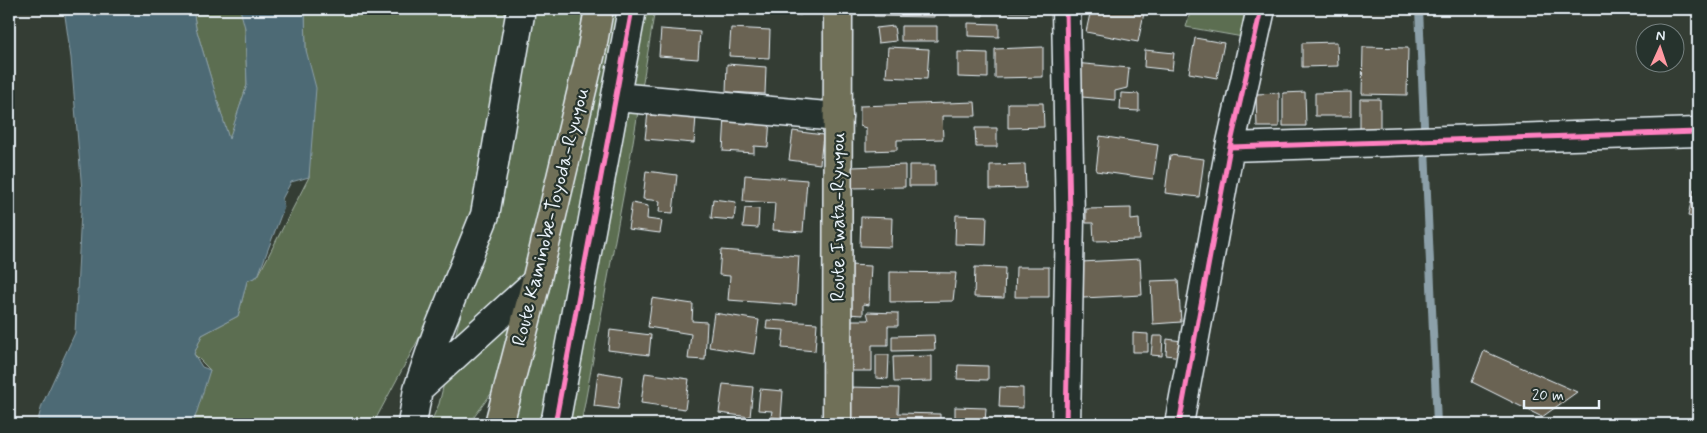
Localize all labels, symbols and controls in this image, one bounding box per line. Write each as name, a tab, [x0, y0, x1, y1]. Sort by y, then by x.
north arrow	[1634, 22, 1684, 72]
text: N	[1655, 27, 1666, 45]
street label: Route Kaminobe-Toyoda-Ryuyou	[506, 85, 596, 349]
street label: Route Iwata-Ryuyou	[825, 132, 852, 302]
scale bar	[1524, 378, 1600, 410]
text: 20 m	[1532, 386, 1564, 406]

